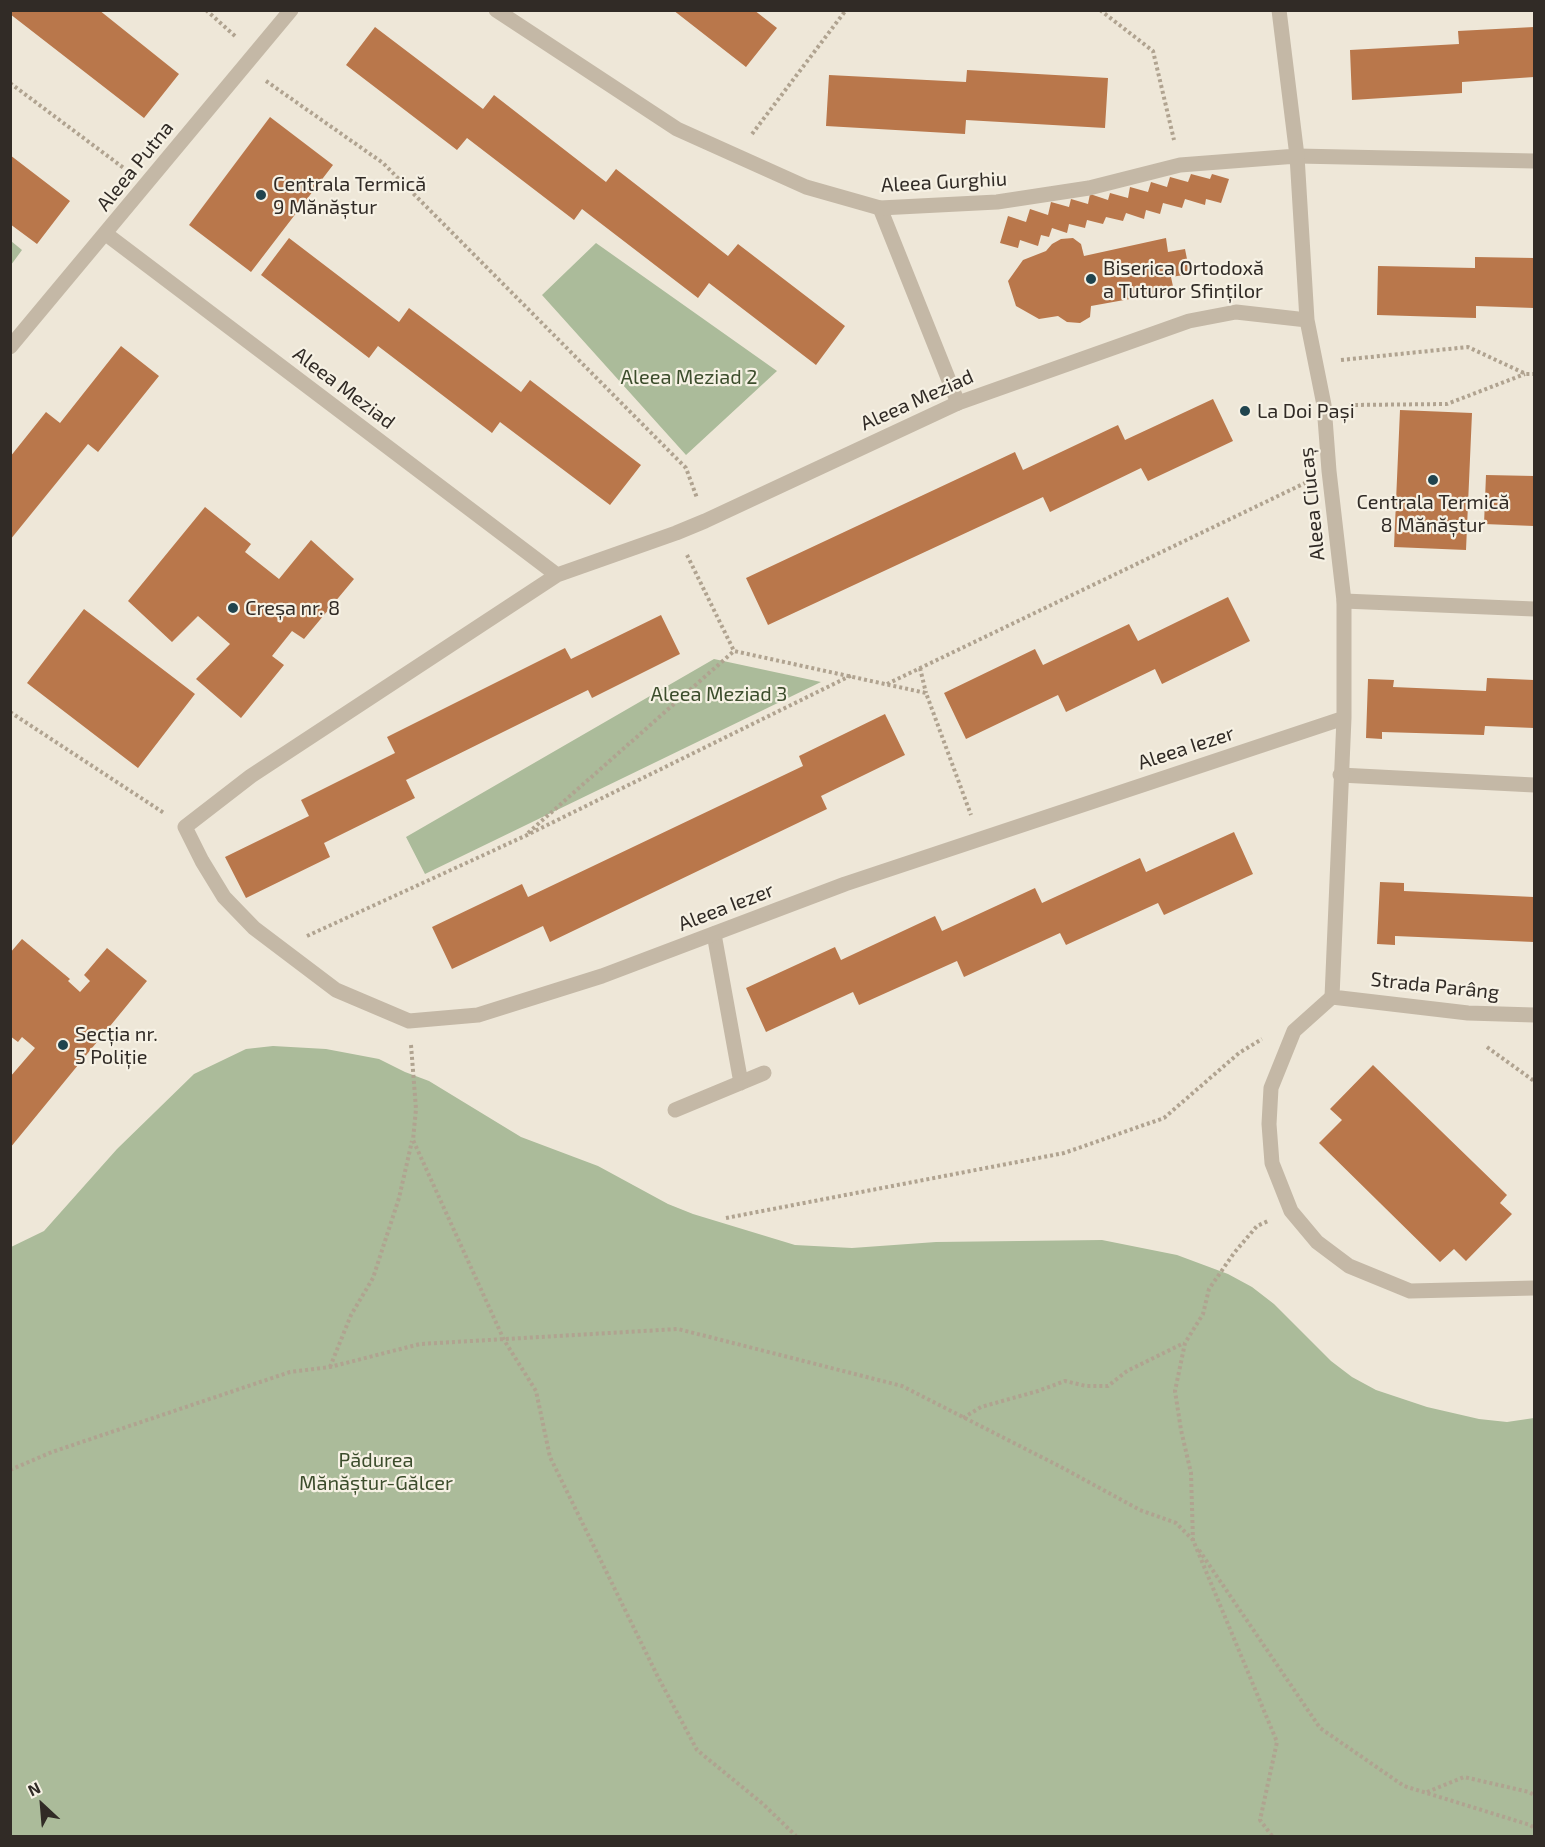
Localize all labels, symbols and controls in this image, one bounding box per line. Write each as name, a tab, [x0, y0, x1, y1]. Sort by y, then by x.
street label: Aleea Putna	[91, 116, 179, 216]
street label: Aleea Gurghiu	[880, 167, 1008, 197]
place label: Centrala Termică 9 Mănăștur	[273, 172, 426, 219]
marker: Centrala Termică 9 Mănăștur	[254, 188, 268, 202]
place label: Biserica Ortodoxă a Tuturor Sfinților	[1103, 256, 1264, 303]
marker: Biserica Ortodoxă a Tuturor Sfinților	[1084, 272, 1098, 286]
street label: Aleea Meziad	[288, 342, 400, 434]
street label: Aleea Meziad	[857, 364, 977, 436]
park label: Aleea Meziad 2	[621, 365, 757, 389]
place label: La Doi Pași	[1257, 399, 1355, 423]
marker: La Doi Pași	[1238, 404, 1252, 418]
street label: Aleea Ciucaș	[1294, 446, 1330, 562]
marker: Centrala Termică 8 Mănăștur	[1426, 473, 1440, 487]
place label: Centrala Termică 8 Mănăștur	[1356, 490, 1510, 537]
place label: Creșa nr. 8	[245, 596, 340, 620]
marker: Creșa nr. 8	[226, 601, 240, 615]
park label: Aleea Meziad 3	[651, 682, 787, 706]
street label: Aleea Iezer	[1135, 721, 1237, 775]
street label: Aleea Iezer	[675, 878, 777, 936]
street label: Strada Parâng	[1370, 967, 1500, 1005]
place label: Secția nr. 5 Poliție	[75, 1022, 158, 1069]
marker: Secția nr. 5 Poliție	[56, 1038, 70, 1052]
park label: Pădurea Mănăștur-Gălcer	[299, 1448, 453, 1495]
north arrow	[12, 1775, 72, 1835]
text: N	[25, 1777, 43, 1799]

